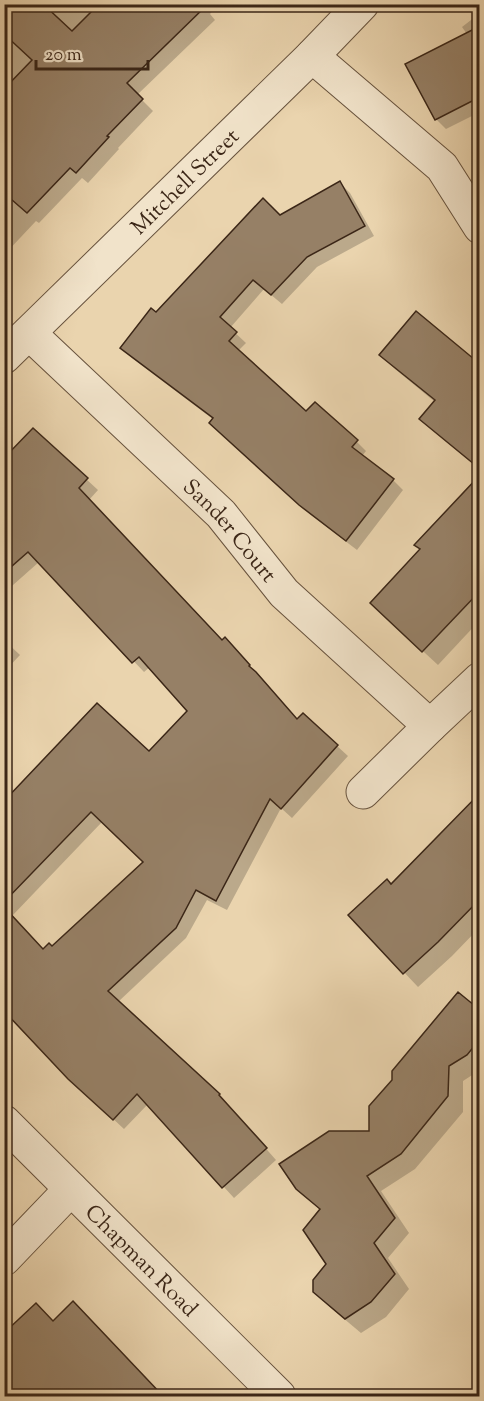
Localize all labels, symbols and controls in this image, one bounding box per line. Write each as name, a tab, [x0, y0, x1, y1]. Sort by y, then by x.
scale bar	[36, 33, 148, 71]
text: 20 m	[45, 43, 82, 69]
street label: Mitchell Street	[125, 122, 248, 244]
street label: Sander Court	[174, 473, 283, 591]
street label: Chapman Road	[76, 1198, 204, 1325]

